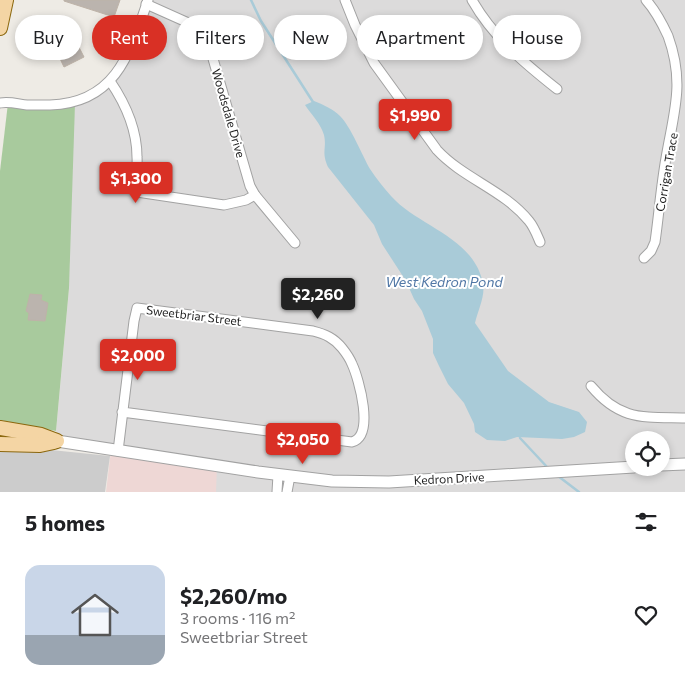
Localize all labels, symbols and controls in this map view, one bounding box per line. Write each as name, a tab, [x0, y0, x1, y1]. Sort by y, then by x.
chip: Buy	[15, 15, 82, 60]
chip: Rent	[92, 15, 167, 60]
chip: Filters	[177, 15, 264, 60]
chip: New	[274, 15, 347, 60]
chip: Apartment	[357, 15, 483, 60]
chip: House	[493, 15, 581, 60]
street label: Woodsdale Drive	[210, 67, 248, 159]
pin: $1,990	[374, 98, 456, 141]
text: $1,990	[390, 105, 440, 124]
street label: Corrigan Trace	[652, 131, 680, 213]
pin: $1,300	[95, 162, 177, 204]
text: $1,300	[110, 168, 162, 187]
water label: West Kedron Pond	[385, 273, 504, 290]
pin: $2,260	[277, 278, 359, 320]
text: $2,260	[292, 284, 344, 303]
street label: Sweetbriar Street	[146, 302, 243, 328]
pin: $2,000	[97, 338, 179, 381]
text: $2,000	[111, 345, 165, 364]
pin: $2,050	[262, 422, 344, 465]
text: $2,050	[277, 429, 329, 448]
map controls	[625, 431, 670, 476]
button: locate	[625, 431, 670, 476]
street label: Kedron Drive	[413, 469, 485, 487]
icon: filters	[632, 508, 660, 536]
text: 5 homes	[25, 510, 105, 535]
text: $2,260/mo	[180, 583, 287, 608]
icon: home	[65, 585, 125, 645]
icon: heart	[632, 601, 660, 629]
text: 3 rooms · 116 m²	[180, 608, 295, 627]
text: Sweetbriar Street	[180, 627, 308, 646]

